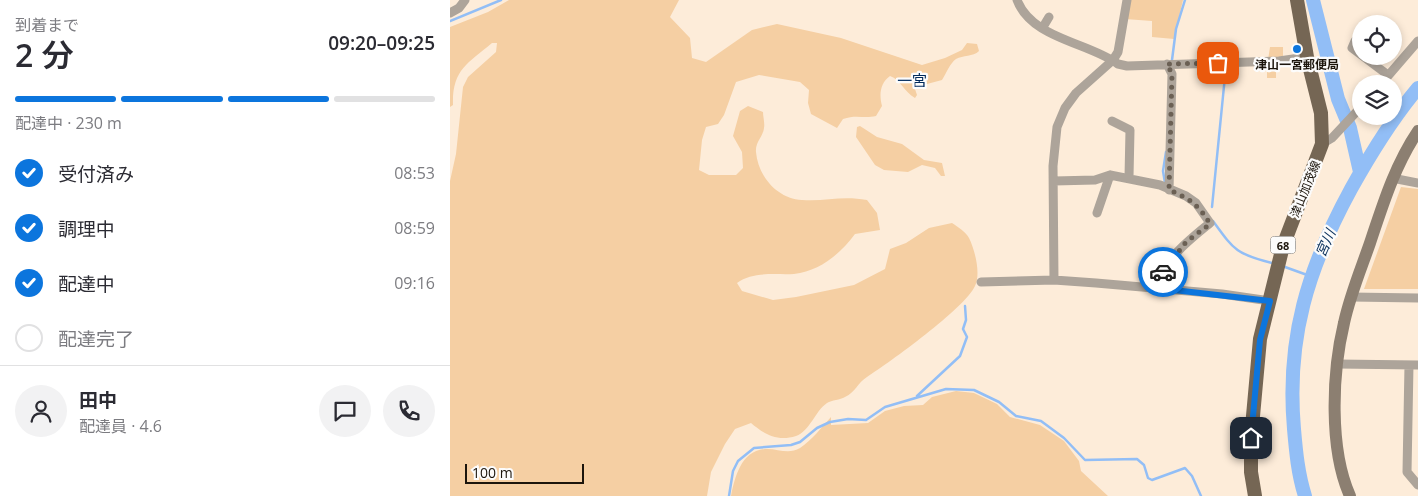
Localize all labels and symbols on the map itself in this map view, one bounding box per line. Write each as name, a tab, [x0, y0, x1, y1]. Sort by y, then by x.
pin	[1197, 42, 1239, 84]
marker: 津山一宮郵便局	[1291, 43, 1303, 55]
place label: 津山一宮郵便局	[1255, 56, 1339, 73]
district label: 一宮	[897, 70, 927, 90]
street label: 津山加茂線	[1286, 158, 1324, 220]
water label: 宮川	[1311, 225, 1340, 260]
road number: 68	[1270, 236, 1296, 254]
courier	[1138, 247, 1188, 297]
pin	[1230, 417, 1272, 459]
scale bar	[465, 461, 584, 484]

